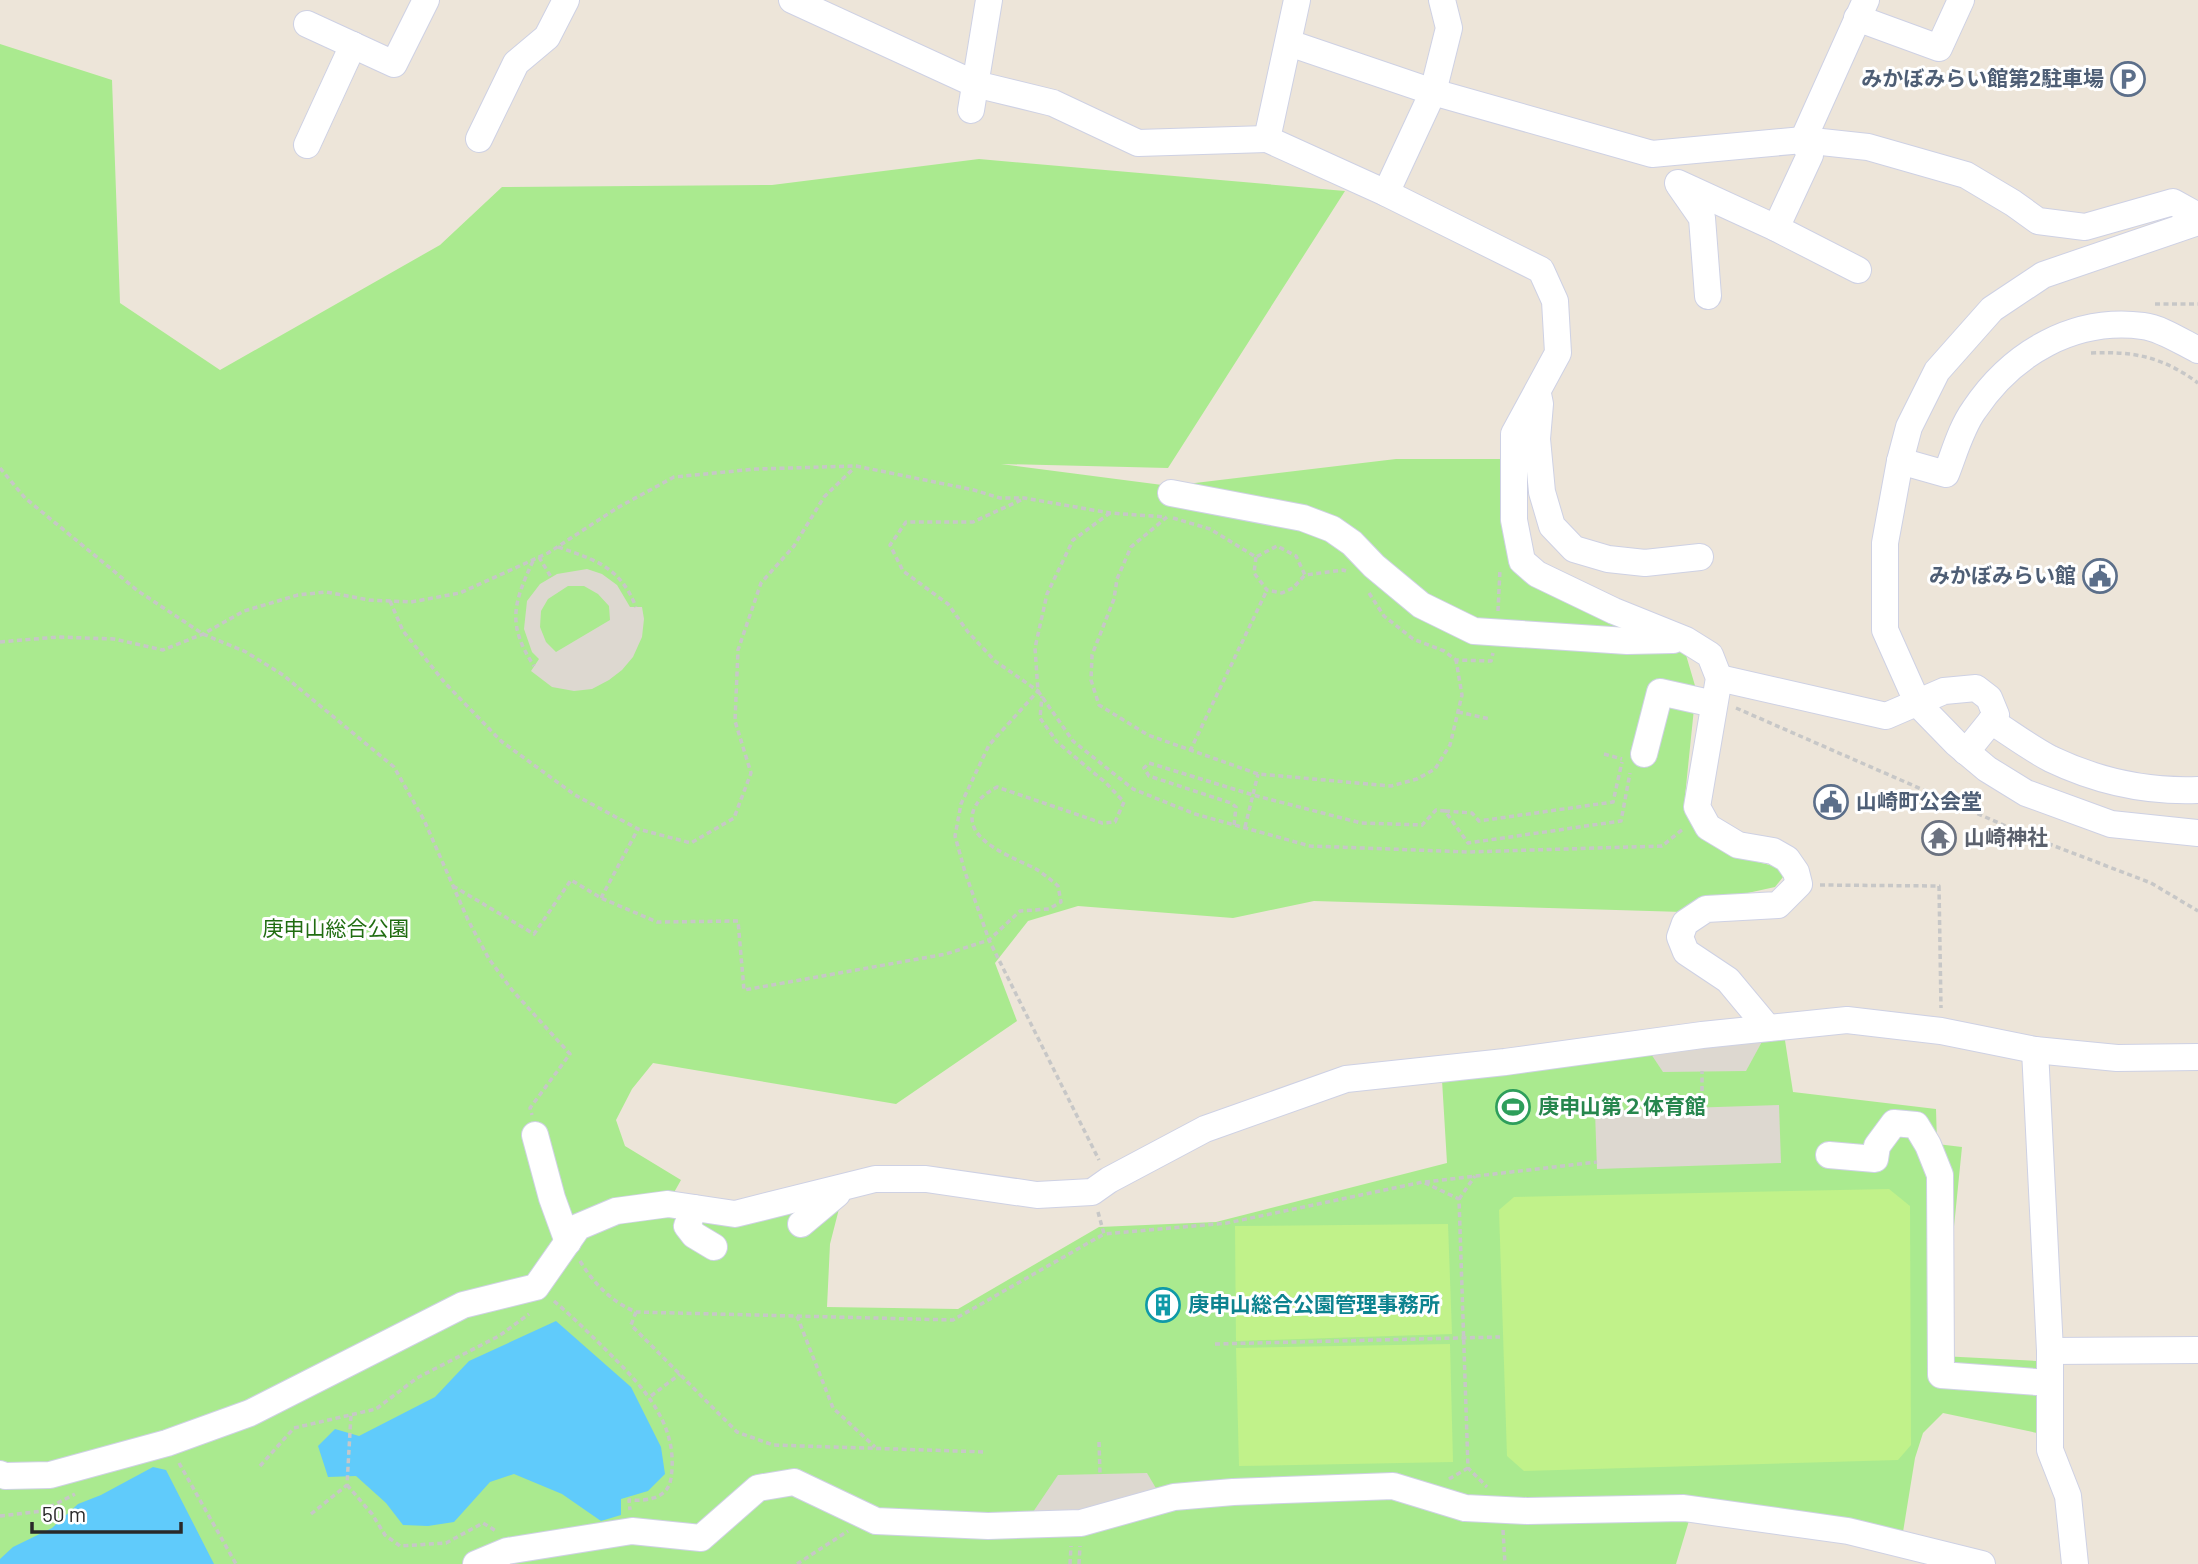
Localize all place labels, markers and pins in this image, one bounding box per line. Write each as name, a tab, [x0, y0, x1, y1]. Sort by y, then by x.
parking icon: みかぼみらい館第2駐車場	[2109, 60, 2147, 98]
place label: みかぼみらい館第2駐車場	[1861, 65, 2104, 90]
public building icon: みかぼみらい館	[2081, 557, 2119, 595]
place label: みかぼみらい館	[1929, 562, 2076, 587]
public building icon: 山崎町公会堂	[1812, 783, 1850, 821]
place label: 山崎町公会堂	[1856, 788, 1982, 813]
temple icon: 山崎神社	[1920, 819, 1958, 857]
place label: 山崎神社	[1964, 824, 2048, 849]
sports icon: 庚申山第２体育館	[1494, 1088, 1532, 1126]
place label: 庚申山第２体育館	[1538, 1093, 1706, 1118]
building icon: 庚申山総合公園管理事務所	[1144, 1286, 1182, 1324]
place label: 庚申山総合公園管理事務所	[1188, 1291, 1440, 1316]

